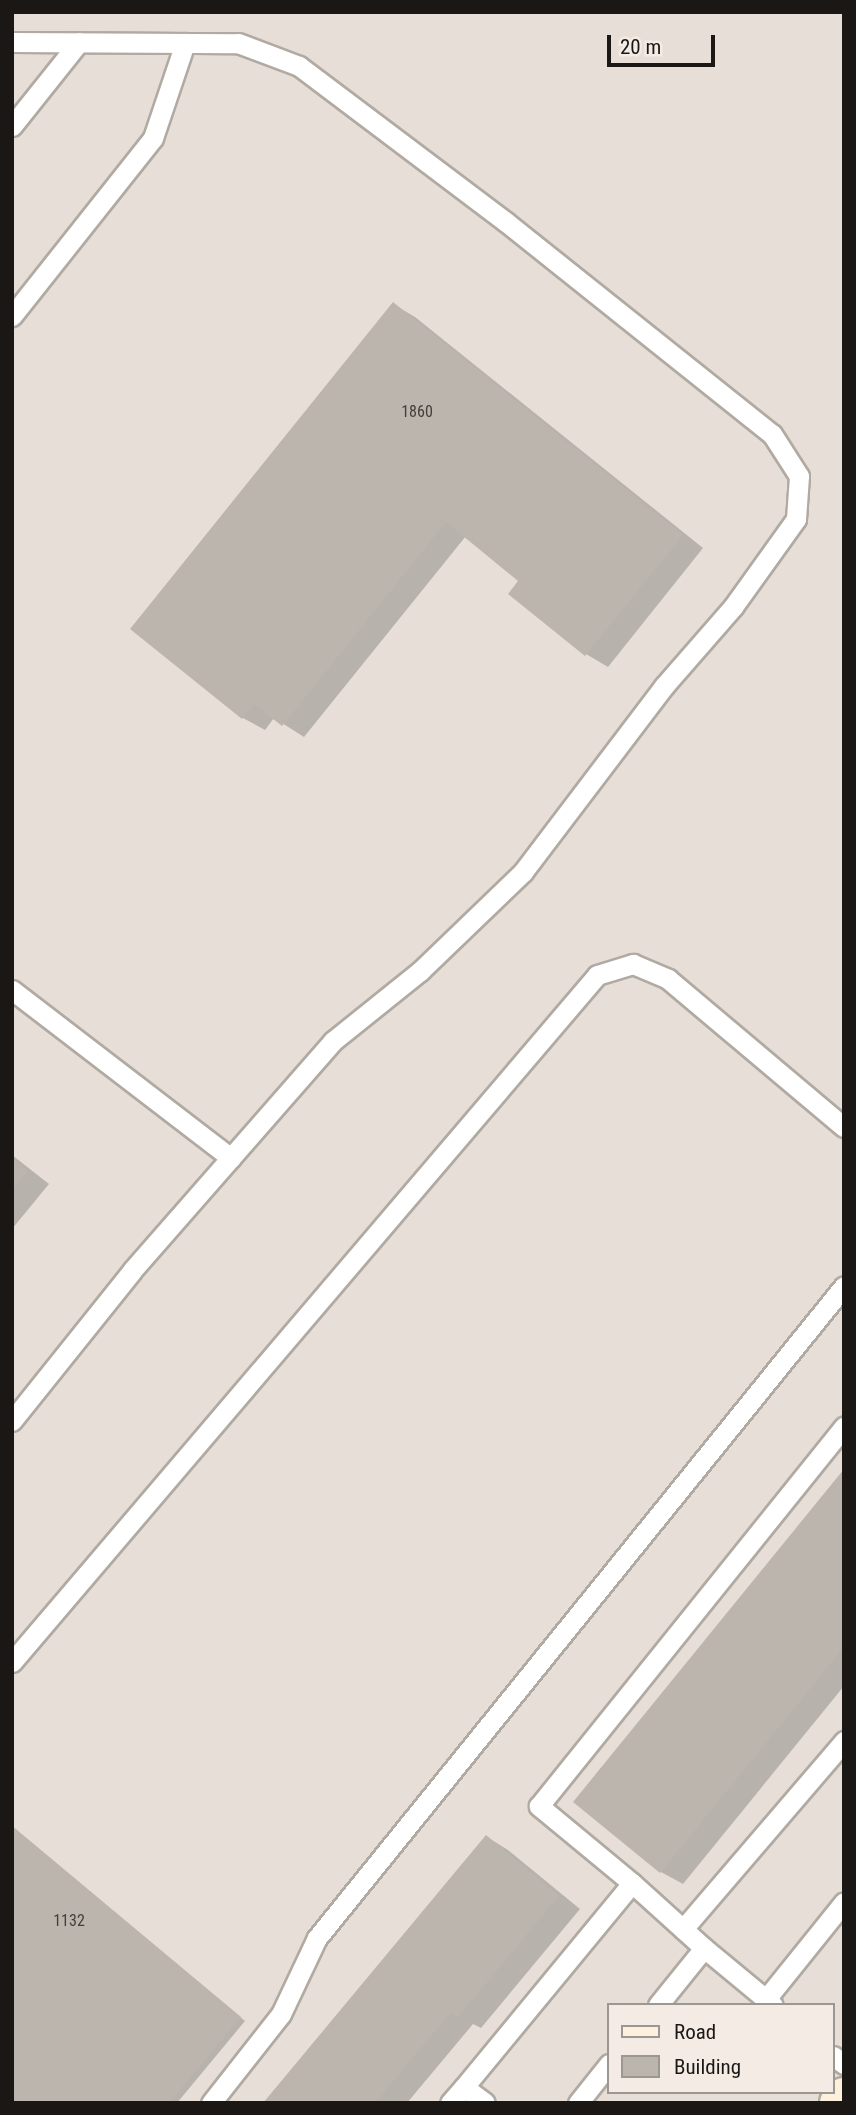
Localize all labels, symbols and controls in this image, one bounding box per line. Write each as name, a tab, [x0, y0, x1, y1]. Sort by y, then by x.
scale bar	[611, 21, 720, 65]
text: 20 m	[620, 35, 661, 59]
house number: 1860	[401, 402, 433, 422]
house number: 1132	[53, 1911, 85, 1931]
legend	[608, 2003, 835, 2094]
text: Road	[674, 2020, 716, 2044]
text: Building	[674, 2055, 741, 2079]

